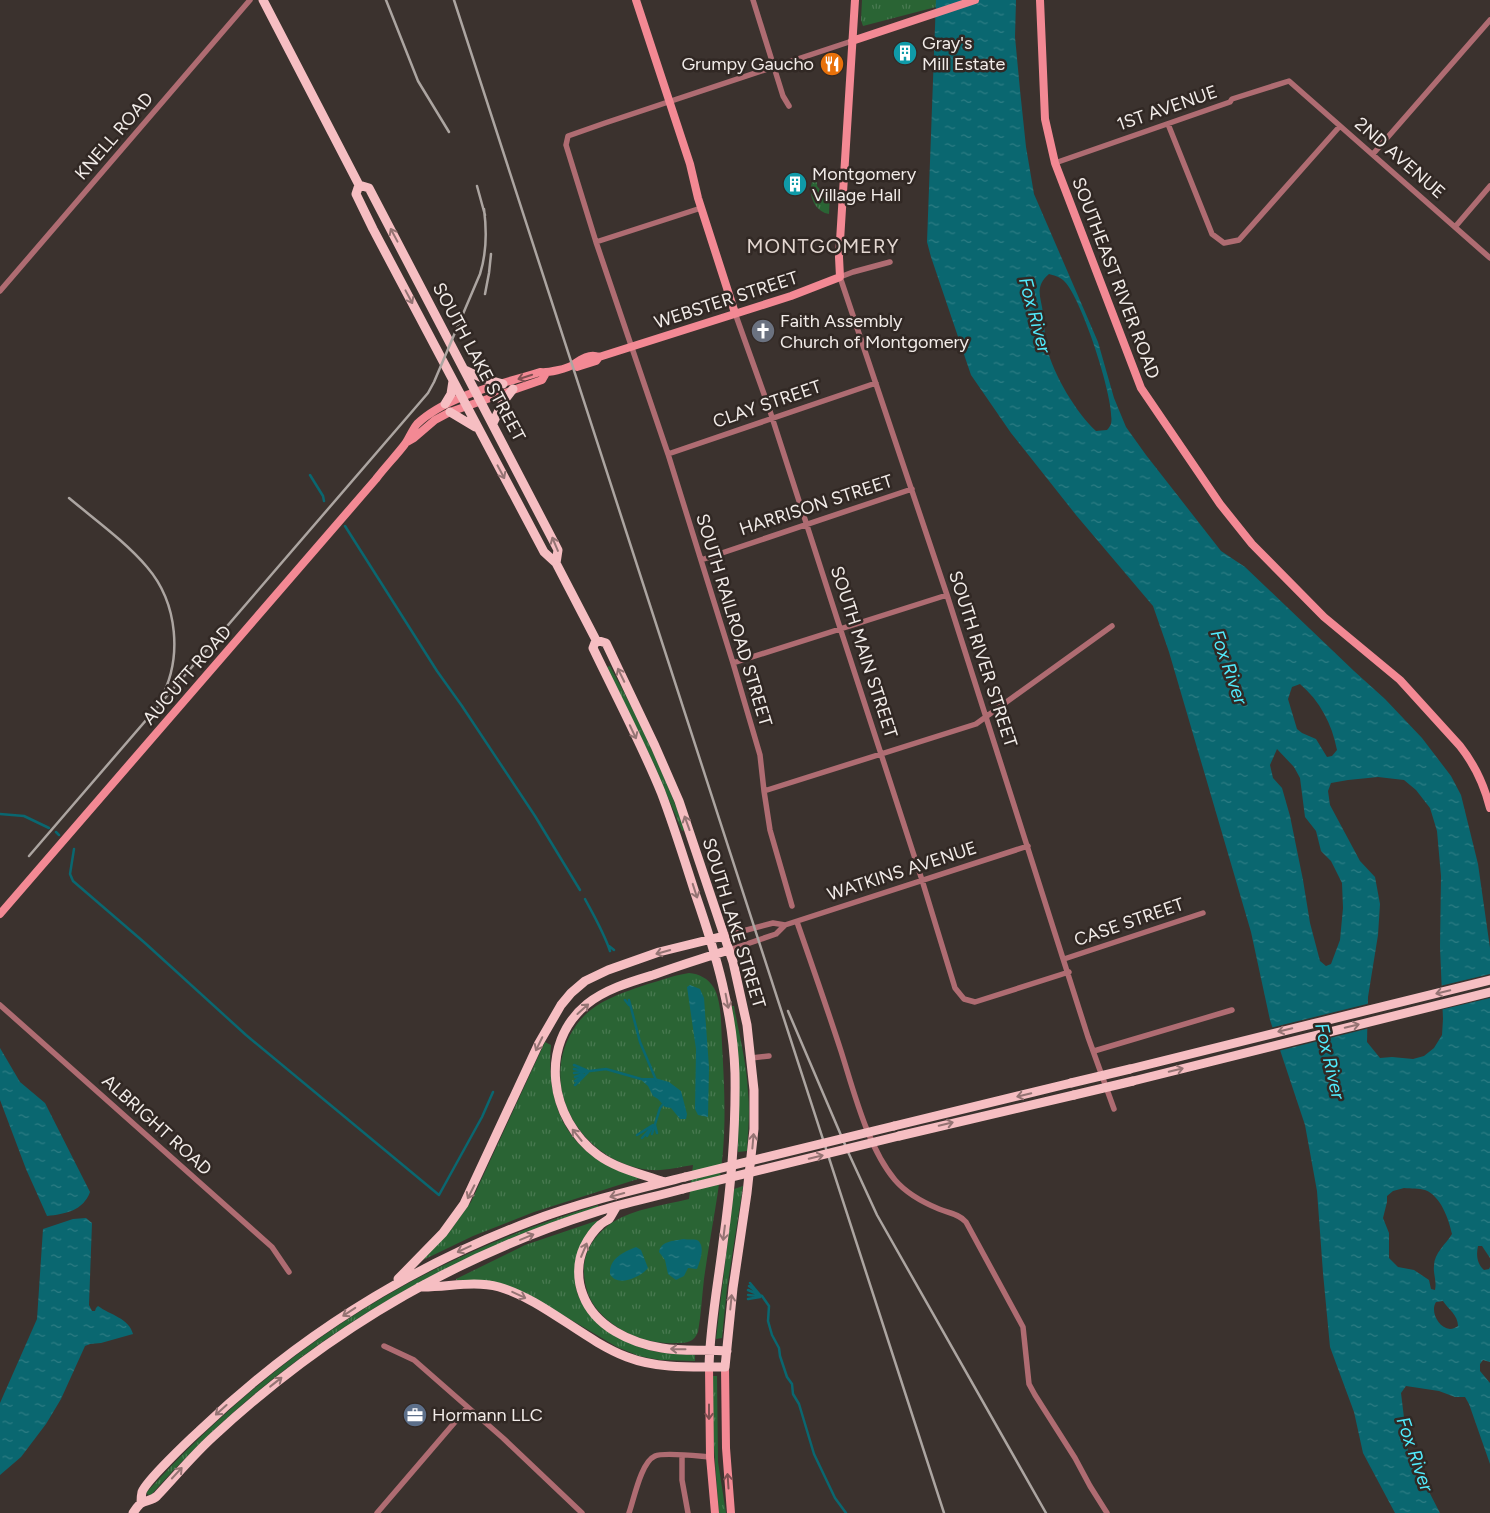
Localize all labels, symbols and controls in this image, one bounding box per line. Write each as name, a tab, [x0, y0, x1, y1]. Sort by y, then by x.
place label: Gray's Mill Estate	[922, 32, 1006, 75]
building icon: Gray's Mill Estate	[892, 40, 918, 66]
restaurant icon: Grumpy Gaucho	[819, 51, 845, 77]
place label: Grumpy Gaucho	[681, 53, 814, 75]
street label: 1ST AVENUE	[1114, 81, 1220, 135]
street label: KNELL ROAD	[70, 88, 158, 184]
street label: 2ND AVENUE	[1350, 113, 1450, 203]
place label: Montgomery Village Hall	[812, 163, 917, 206]
building icon: Montgomery Village Hall	[782, 171, 808, 197]
street label: SOUTHEAST RIVER ROAD	[1067, 174, 1165, 382]
one-way arrow	[389, 228, 399, 243]
district label: MONTGOMERY	[746, 234, 900, 258]
street label: WEBSTER STREET	[651, 266, 801, 334]
water label: Fox River	[1014, 274, 1056, 356]
street label: SOUTH LAKE STREET	[428, 279, 530, 445]
one-way arrow	[404, 289, 414, 304]
place label: Faith Assembly Church of Montgomery	[780, 310, 970, 353]
church icon: Faith Assembly Church of Montgomery	[750, 318, 776, 344]
one-way arrow	[517, 373, 533, 382]
street label: CLAY STREET	[710, 375, 824, 433]
one-way arrow	[497, 464, 506, 479]
street label: HARRISON STREET	[737, 470, 896, 540]
street label: SOUTH RAILROAD STREET	[691, 511, 777, 729]
one-way arrow	[549, 537, 559, 552]
street label: SOUTH MAIN STREET	[826, 563, 902, 741]
street label: SOUTH RIVER STREET	[944, 568, 1022, 750]
street label: AUCUTT ROAD	[138, 621, 236, 729]
water label: Fox River	[1205, 627, 1253, 708]
one-way arrow	[616, 668, 625, 683]
one-way arrow	[628, 724, 638, 739]
one-way arrow	[682, 816, 691, 831]
street label: SOUTH LAKE STREET	[698, 835, 770, 1011]
street label: WATKINS AVENUE	[825, 836, 979, 906]
one-way arrow	[690, 882, 700, 898]
street label: CASE STREET	[1071, 893, 1187, 951]
one-way arrow	[655, 947, 671, 957]
one-way arrow	[1435, 988, 1451, 997]
one-way arrow	[722, 993, 732, 1009]
one-way arrow	[576, 1003, 589, 1014]
water label: Fox River	[1310, 1021, 1350, 1102]
one-way arrow	[1343, 1021, 1359, 1031]
one-way arrow	[1277, 1026, 1293, 1036]
one-way arrow	[534, 1036, 543, 1051]
one-way arrow	[1168, 1065, 1184, 1074]
street label: ALBRIGHT ROAD	[98, 1070, 216, 1180]
one-way arrow	[1016, 1091, 1032, 1100]
one-way arrow	[938, 1119, 954, 1128]
one-way arrow	[572, 1129, 583, 1142]
one-way arrow	[748, 1133, 757, 1149]
one-way arrow	[807, 1151, 823, 1161]
one-way arrow	[466, 1184, 476, 1199]
one-way arrow	[610, 1191, 626, 1200]
one-way arrow	[719, 1224, 729, 1240]
one-way arrow	[519, 1231, 534, 1241]
one-way arrow	[579, 1243, 589, 1258]
one-way arrow	[457, 1245, 472, 1254]
one-way arrow	[511, 1290, 526, 1300]
one-way arrow	[726, 1294, 736, 1310]
one-way arrow	[343, 1307, 357, 1317]
one-way arrow	[670, 1344, 686, 1354]
one-way arrow	[269, 1377, 283, 1387]
office icon: Hormann LLC	[402, 1402, 428, 1428]
one-way arrow	[215, 1404, 228, 1416]
place label: Hormann LLC	[432, 1404, 543, 1426]
one-way arrow	[704, 1404, 714, 1420]
water label: Fox River	[1391, 1414, 1439, 1495]
one-way arrow	[171, 1467, 183, 1479]
one-way arrow	[724, 1473, 733, 1489]

